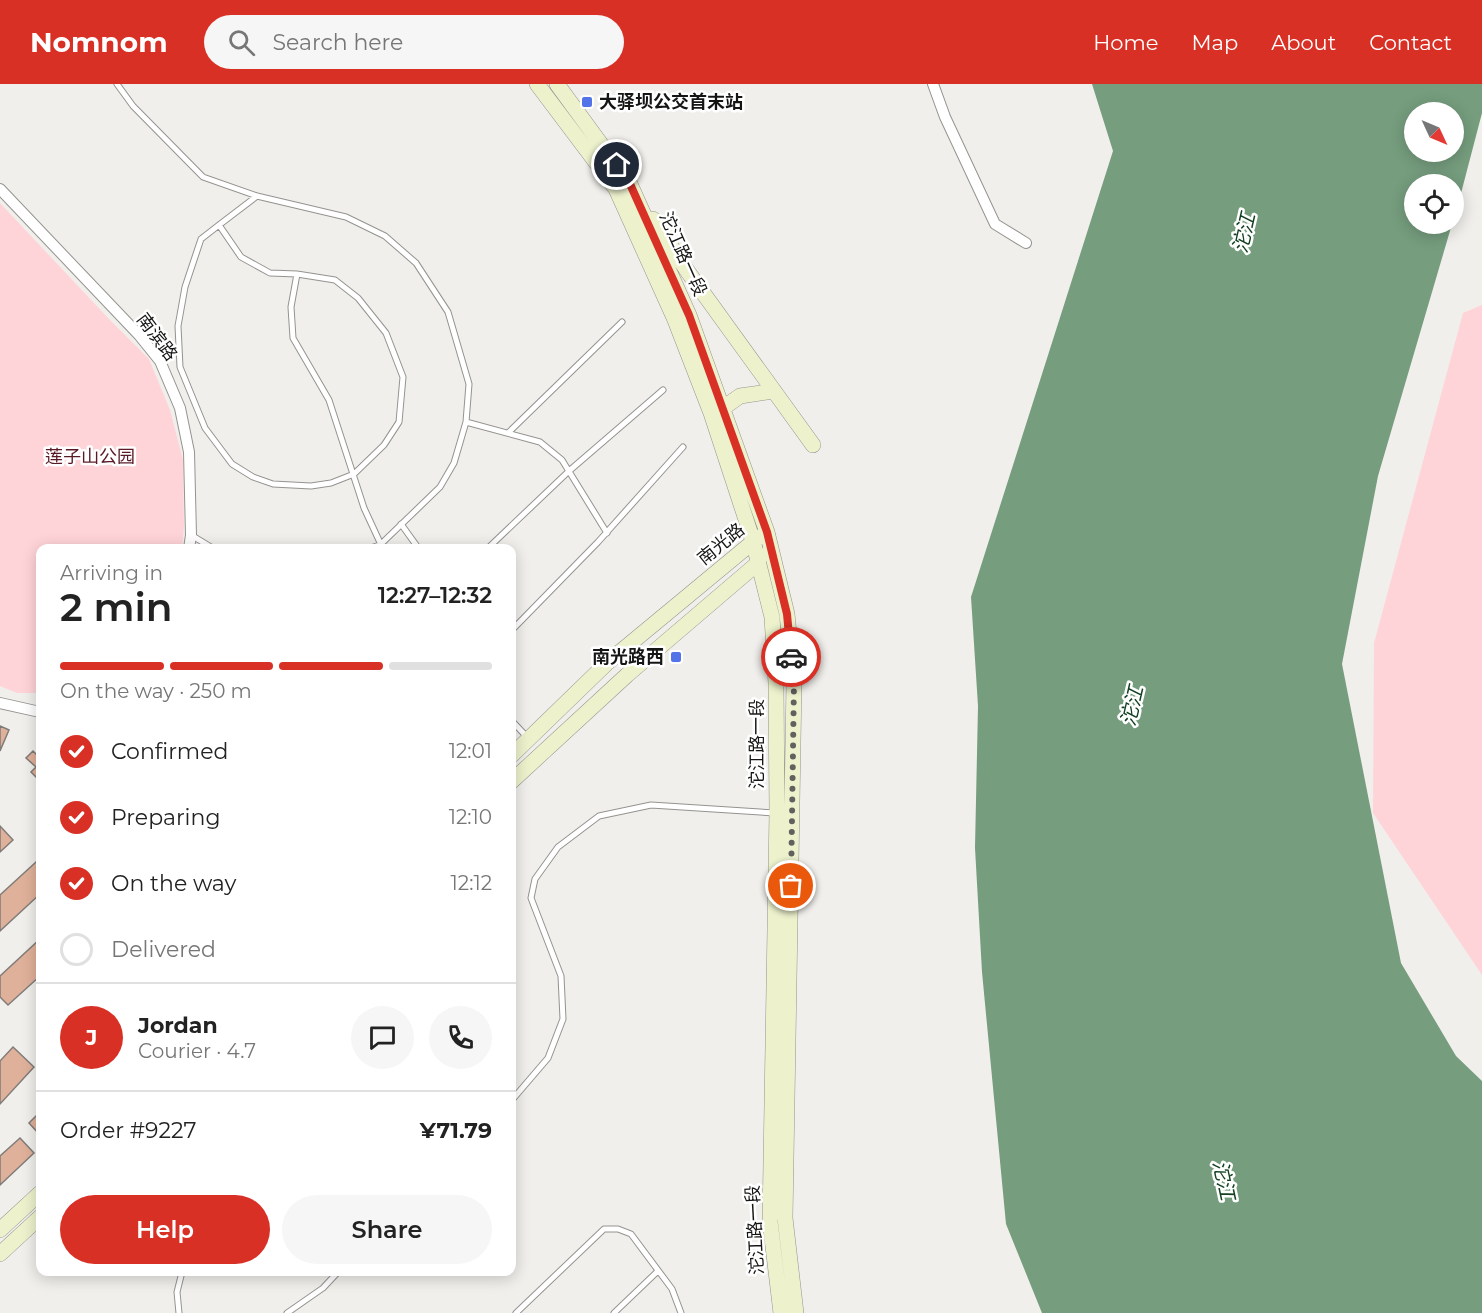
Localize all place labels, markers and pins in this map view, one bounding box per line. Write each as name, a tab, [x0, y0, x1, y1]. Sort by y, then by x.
place label: 大驿坝公交首末站	[599, 91, 743, 113]
marker: 大驿坝公交首末站	[580, 95, 594, 109]
pin	[591, 139, 642, 190]
place label: 南光路西	[592, 646, 664, 668]
marker: 南光路西	[669, 650, 683, 664]
pin	[765, 860, 816, 911]

